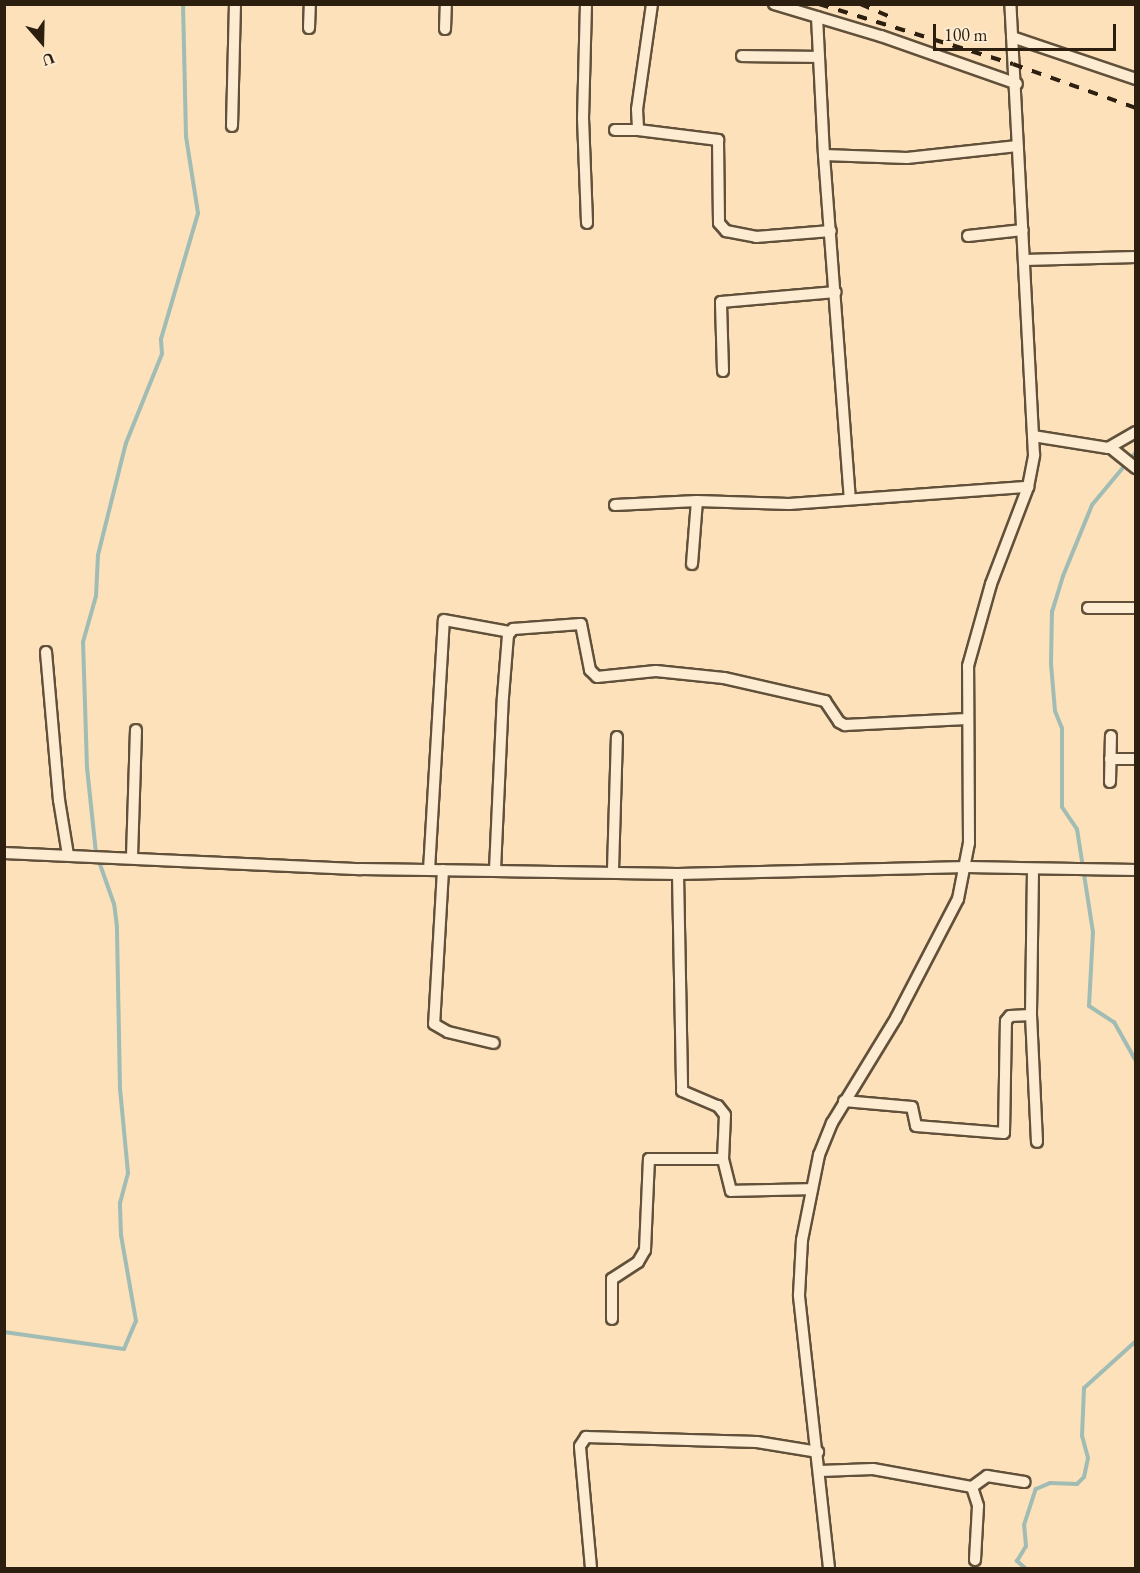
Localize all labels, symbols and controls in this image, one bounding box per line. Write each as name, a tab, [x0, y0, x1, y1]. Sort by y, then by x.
north arrow	[12, 12, 72, 72]
scale bar	[936, 12, 1119, 50]
text: 100 m	[944, 23, 988, 46]
text: U	[39, 47, 58, 71]

